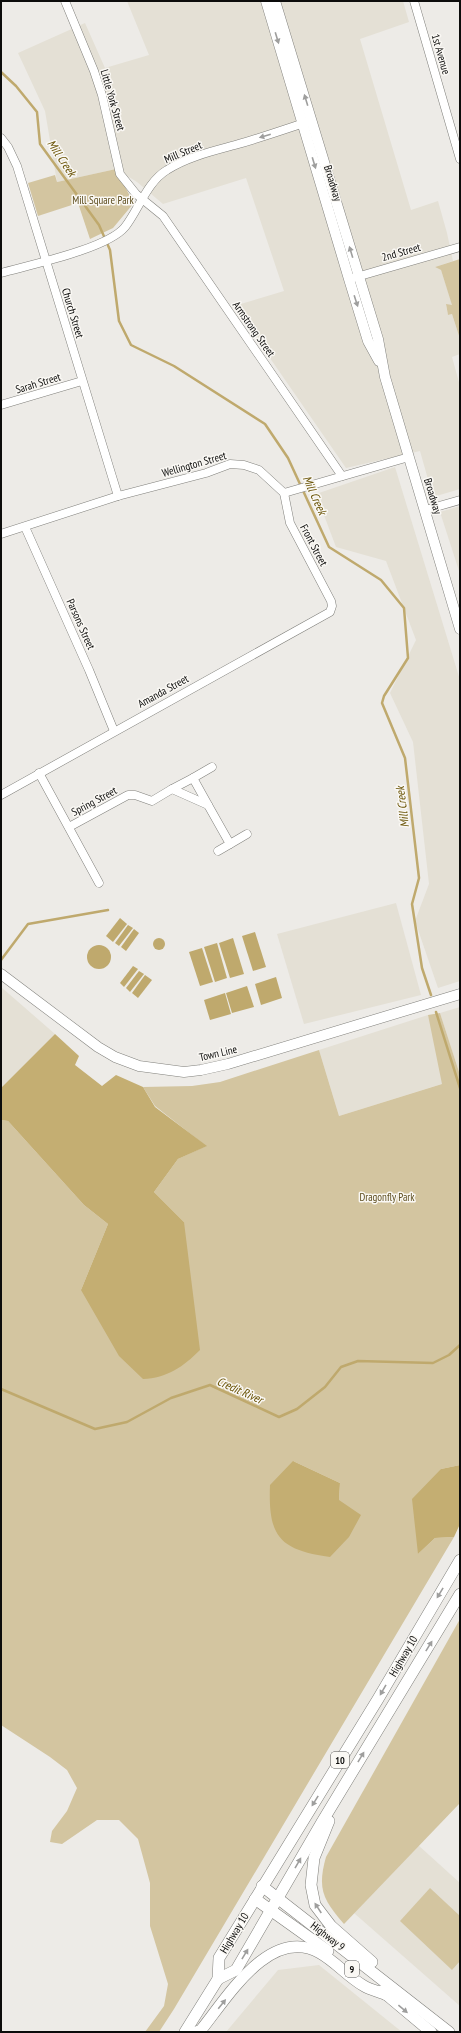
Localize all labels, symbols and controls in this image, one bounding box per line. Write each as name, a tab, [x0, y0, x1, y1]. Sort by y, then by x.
street label: 1st Avenue	[429, 32, 454, 76]
one-way arrow	[274, 33, 280, 45]
street label: Little York Street	[98, 68, 128, 132]
one-way arrow	[303, 94, 309, 106]
one-way arrow	[259, 133, 271, 139]
water label: Mill Creek	[44, 137, 81, 181]
street label: Mill Street	[162, 138, 204, 166]
one-way arrow	[311, 157, 317, 169]
street label: Broadway	[321, 163, 345, 204]
park label: Mill Square Park	[72, 193, 135, 207]
street label: 2nd Street	[380, 240, 422, 264]
one-way arrow	[348, 245, 354, 257]
street label: Church Street	[59, 286, 87, 340]
one-way arrow	[353, 295, 359, 307]
street label: Armstrong Street	[230, 299, 278, 359]
street label: Sarah Street	[14, 370, 62, 396]
street label: Wellington Street	[160, 448, 228, 480]
water label: Mill Creek	[300, 473, 331, 518]
street label: Broadway	[421, 476, 445, 517]
street label: Front Street	[297, 522, 331, 568]
street label: Parsons Street	[64, 596, 98, 652]
street label: Amanda Street	[135, 671, 191, 711]
street label: Spring Street	[69, 783, 119, 819]
water label: Mill Creek	[392, 784, 412, 829]
street label: Town Line	[198, 1042, 239, 1064]
park label: Dragonfly Park	[359, 1190, 415, 1204]
water label: Credit River	[215, 1373, 267, 1407]
one-way arrow	[437, 1587, 444, 1599]
street label: Highway 10	[386, 1633, 420, 1679]
one-way arrow	[426, 1640, 433, 1652]
one-way arrow	[380, 1685, 387, 1696]
one-way arrow	[358, 1751, 365, 1763]
road number: 10	[331, 1752, 349, 1768]
one-way arrow	[311, 1795, 318, 1807]
one-way arrow	[295, 1858, 302, 1869]
one-way arrow	[315, 1903, 322, 1914]
street label: Highway 10	[216, 1910, 252, 1956]
street label: Highway 9	[308, 1918, 348, 1954]
one-way arrow	[242, 1948, 249, 1960]
road number: 9	[345, 1961, 359, 1977]
one-way arrow	[218, 1998, 227, 2009]
one-way arrow	[398, 2004, 409, 2013]

